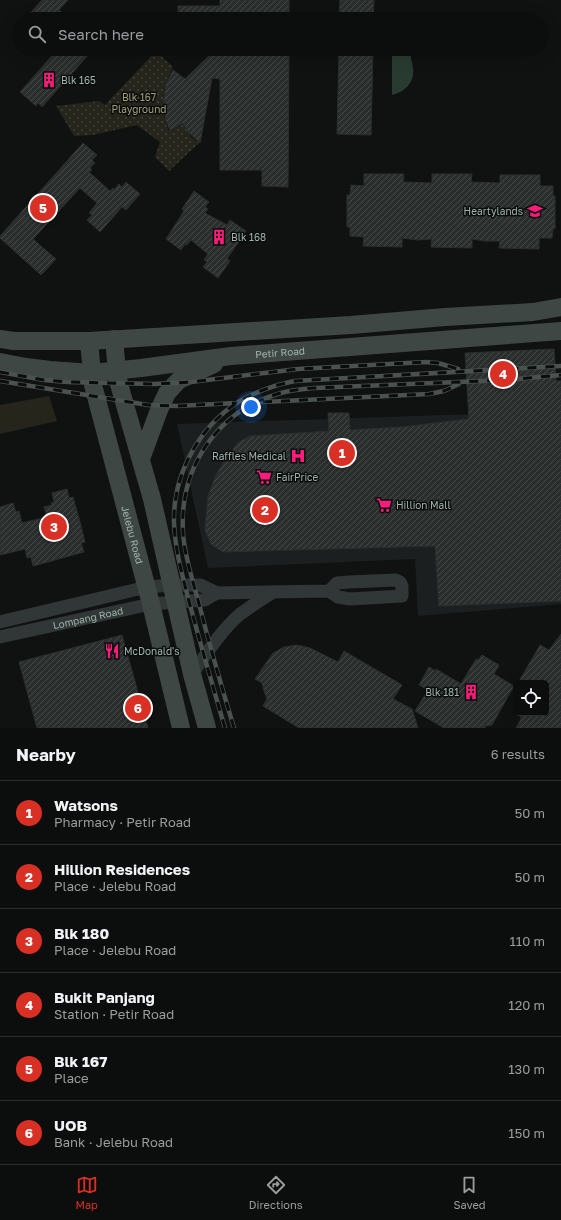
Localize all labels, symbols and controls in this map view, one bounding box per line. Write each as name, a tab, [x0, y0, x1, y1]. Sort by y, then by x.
search box	[12, 12, 549, 56]
icon: search	[26, 23, 48, 45]
text: Search here	[58, 25, 144, 43]
building icon: Blk 165	[40, 71, 58, 89]
place label: Blk 165	[61, 74, 96, 86]
park label: Blk 167 Playground	[112, 91, 166, 115]
pin: 5	[30, 193, 56, 223]
school or university icon: Heartylands	[526, 202, 544, 220]
place label: Heartylands	[464, 205, 523, 217]
building icon: Blk 168	[210, 228, 228, 246]
place label: Blk 168	[231, 231, 266, 243]
street label: Petir Road	[255, 344, 305, 360]
pin: 4	[490, 359, 516, 389]
your location	[241, 397, 261, 417]
pin: 1	[329, 438, 355, 468]
hospital icon: Raffles Medical	[289, 447, 307, 465]
place label: Raffles Medical	[212, 450, 286, 462]
supermarket icon: FairPrice	[255, 468, 273, 486]
place label: FairPrice	[276, 471, 319, 483]
pin: 2	[252, 495, 278, 525]
supermarket icon: Hillion Mall	[375, 496, 393, 514]
place label: Hillion Mall	[396, 499, 451, 511]
street label: Jelebu Road	[119, 504, 146, 565]
pin: 3	[41, 512, 67, 542]
street label: Lompang Road	[52, 604, 124, 631]
restaurant icon: McDonald's	[103, 642, 121, 660]
place label: McDonald's	[124, 645, 180, 657]
map controls	[513, 680, 549, 716]
button: locate	[513, 680, 549, 716]
building icon: Blk 181	[462, 683, 480, 701]
place label: Blk 181	[425, 686, 459, 698]
pin: 6	[125, 693, 151, 723]
text: Nearby	[16, 744, 76, 765]
text: 6 results	[491, 746, 545, 762]
text: Watsons	[54, 796, 118, 814]
text: 1	[26, 805, 32, 821]
text: 50 m	[515, 805, 545, 821]
text: Pharmacy · Petir Road	[54, 814, 191, 830]
text: Hillion Residences	[54, 860, 190, 878]
text: 2	[25, 869, 33, 885]
text: 50 m	[515, 869, 545, 885]
text: Place · Jelebu Road	[54, 878, 176, 894]
text: Blk 180	[54, 924, 109, 942]
text: 3	[25, 933, 33, 949]
text: 110 m	[510, 933, 545, 949]
text: Place · Jelebu Road	[54, 942, 176, 958]
text: Bukit Panjang	[54, 988, 155, 1006]
text: 4	[25, 997, 33, 1013]
text: 120 m	[508, 997, 545, 1013]
text: Station · Petir Road	[54, 1006, 174, 1022]
text: Blk 167	[54, 1052, 107, 1070]
text: 5	[25, 1061, 33, 1077]
text: 130 m	[508, 1061, 545, 1077]
text: Place	[54, 1070, 89, 1086]
text: UOB	[54, 1116, 87, 1134]
text: 6	[25, 1125, 33, 1141]
text: 150 m	[508, 1125, 545, 1141]
text: Bank · Jelebu Road	[54, 1134, 173, 1150]
tab: Map	[75, 1174, 98, 1211]
tab: Directions	[249, 1174, 303, 1211]
tab: Saved	[453, 1174, 486, 1211]

